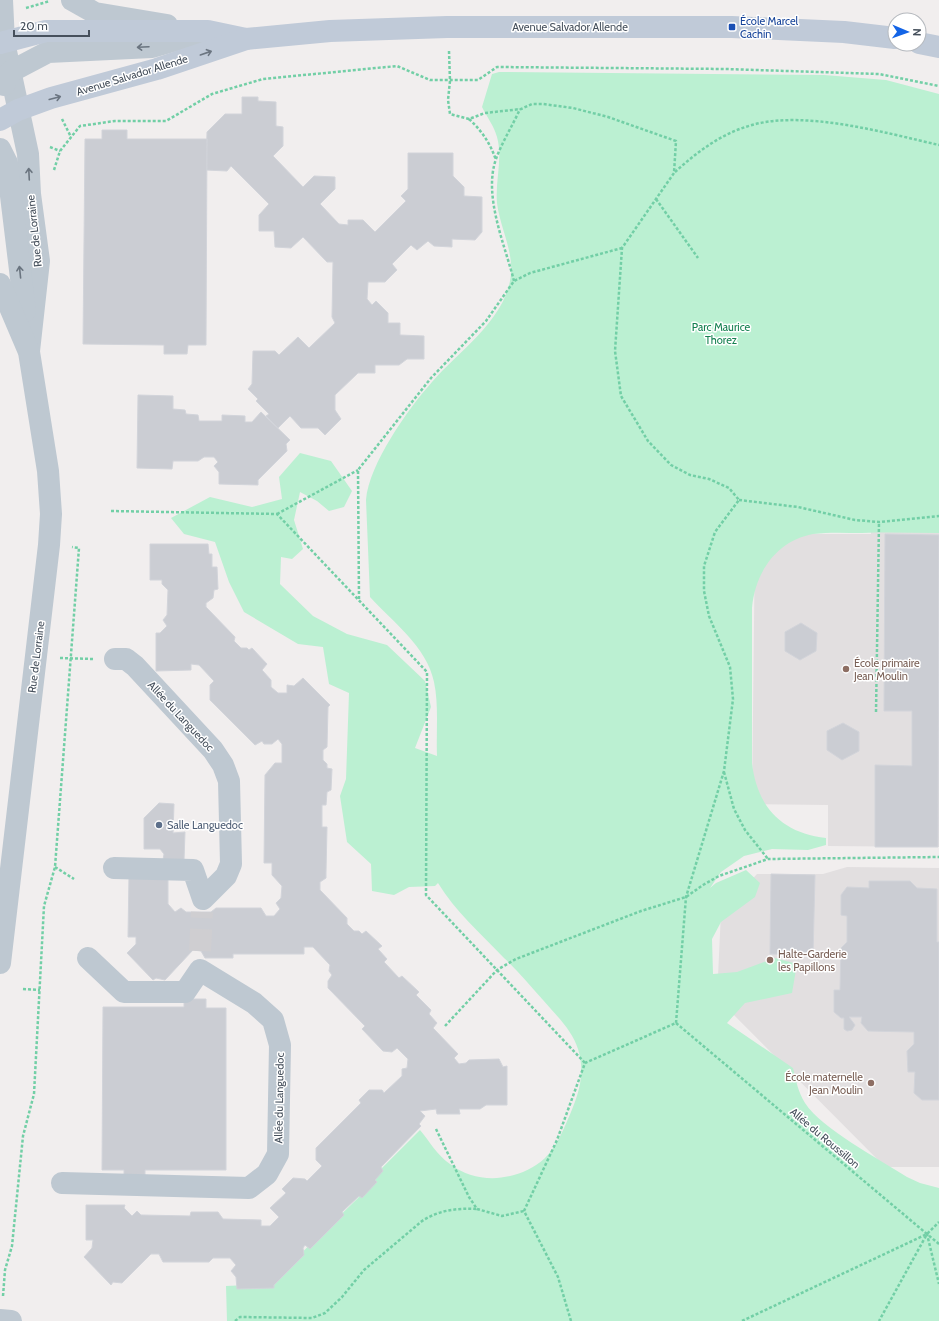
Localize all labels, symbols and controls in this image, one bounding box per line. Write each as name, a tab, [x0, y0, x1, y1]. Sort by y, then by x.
scale bar	[14, 12, 89, 38]
north arrow	[887, 12, 927, 52]
place label: École Marcel Cachin	[740, 14, 799, 41]
text: 20 m	[20, 18, 48, 33]
street label: Avenue Salvador Allende	[512, 20, 628, 34]
marker: École Marcel Cachin	[727, 22, 737, 32]
text: N	[910, 28, 924, 36]
one-way arrow	[137, 44, 150, 51]
one-way arrow	[199, 49, 212, 56]
street label: Avenue Salvador Allende	[75, 51, 190, 99]
one-way arrow	[48, 93, 61, 101]
one-way arrow	[25, 168, 33, 181]
street label: Rue de Lorraine	[23, 194, 45, 268]
one-way arrow	[17, 266, 24, 279]
park label: Parc Maurice Thorez	[692, 320, 751, 347]
street label: Rue de Lorraine	[25, 620, 47, 694]
place label: École primaire Jean Moulin	[853, 656, 920, 683]
marker: École primaire Jean Moulin	[841, 664, 851, 674]
street label: Allée du Languedoc	[145, 678, 217, 754]
place label: Salle Languedoc	[167, 818, 243, 832]
marker: Salle Languedoc	[154, 820, 164, 830]
place label: Halte-Garderie les Papillons	[778, 947, 847, 974]
marker: Halte-Garderie les Papillons	[765, 955, 775, 965]
street label: Allée du Languedoc	[271, 1052, 287, 1144]
place label: École maternelle Jean Moulin	[785, 1070, 863, 1097]
marker: École maternelle Jean Moulin	[866, 1078, 876, 1088]
street label: Allée du Roussillon	[787, 1105, 863, 1171]

